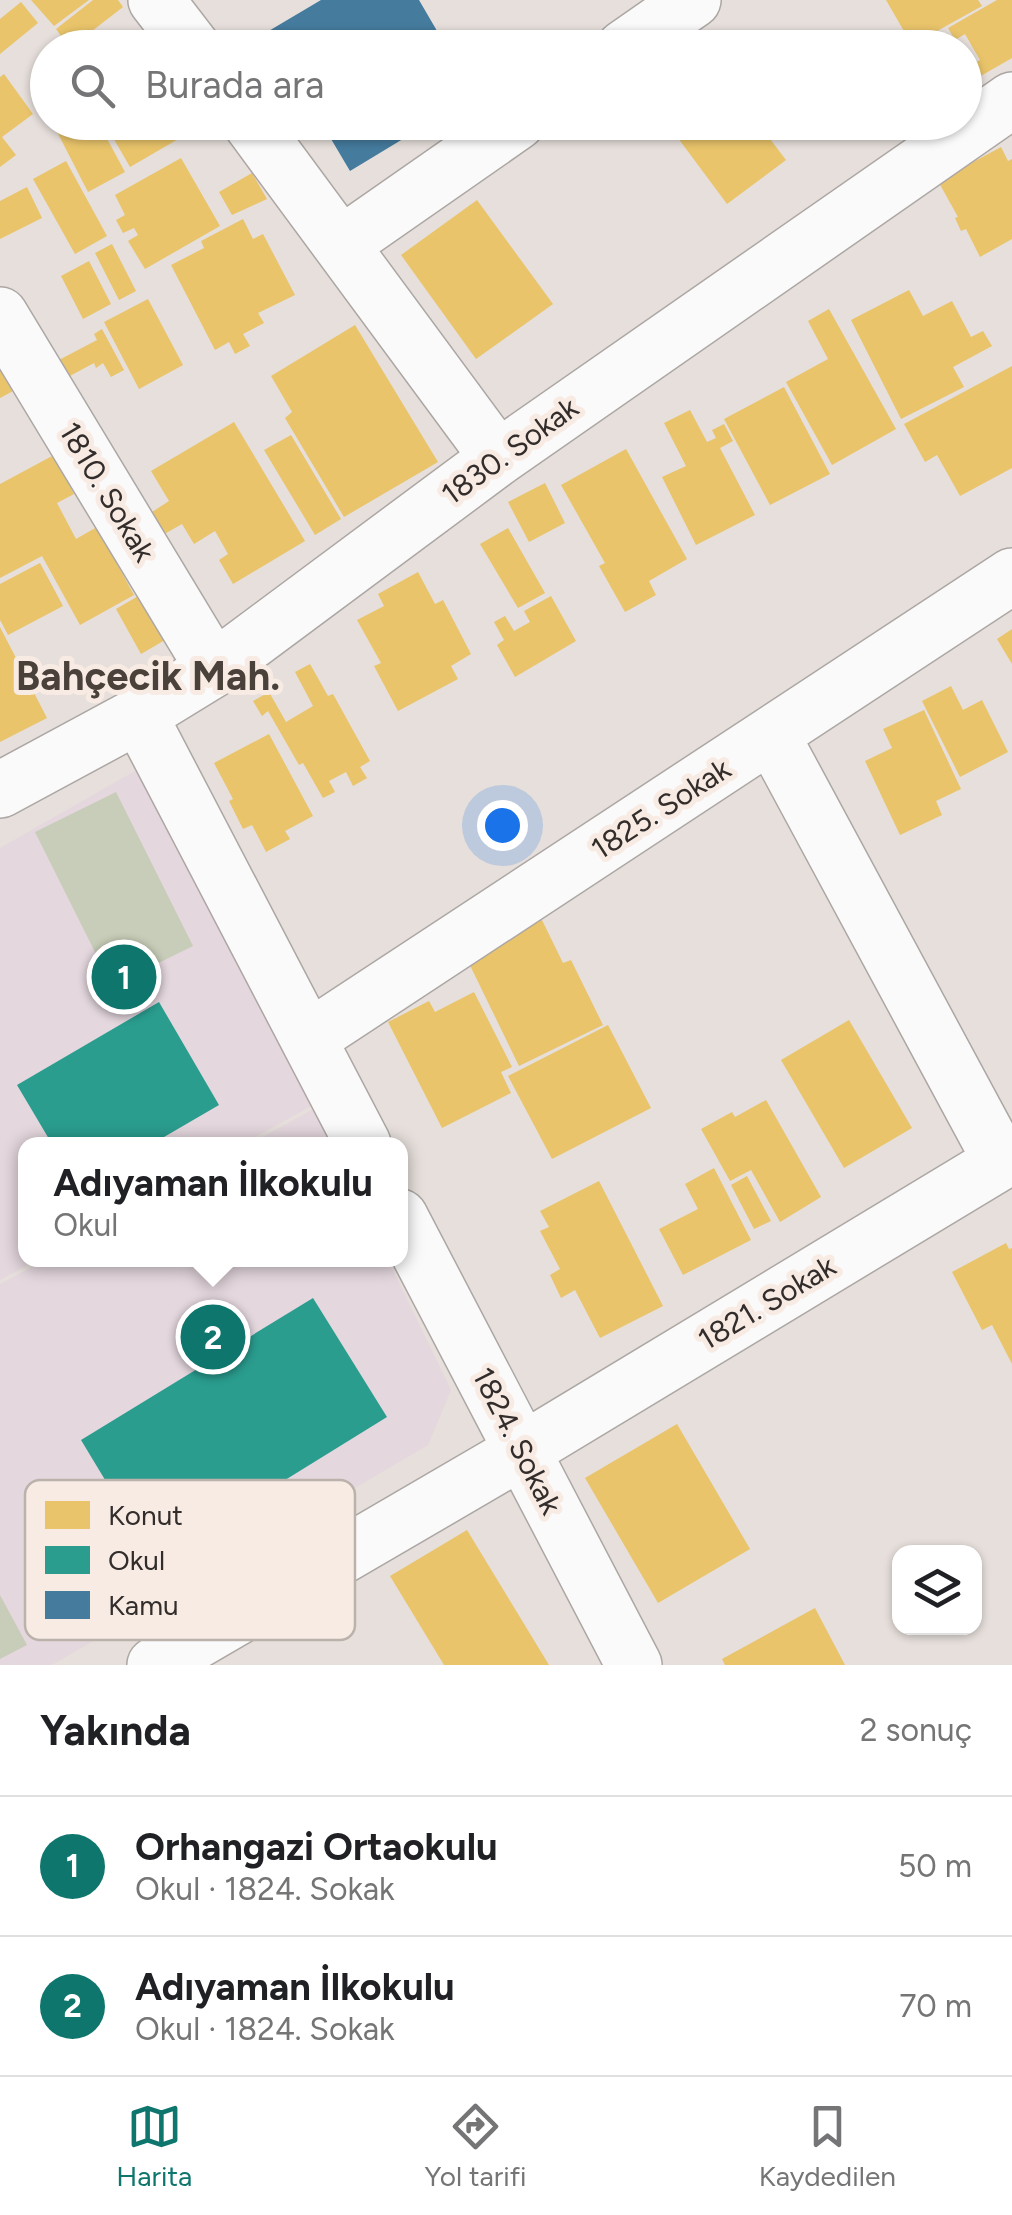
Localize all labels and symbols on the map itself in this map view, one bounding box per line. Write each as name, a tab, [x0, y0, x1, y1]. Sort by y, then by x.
street label: 1830. Sokak	[434, 388, 586, 513]
street label: 1810. Sokak	[51, 415, 164, 569]
district label: Bahçecik Mah.	[16, 652, 280, 700]
street label: 1825. Sokak	[584, 750, 738, 867]
your location	[477, 800, 528, 851]
pin: 1	[92, 940, 156, 1014]
street label: 1821. Sokak	[691, 1247, 842, 1358]
pin: 2	[180, 1300, 246, 1374]
street label: 1824. Sokak	[465, 1361, 570, 1521]
legend	[25, 1480, 355, 1640]
text: Konut	[108, 1498, 183, 1532]
text: Okul	[108, 1543, 165, 1577]
text: Kamu	[108, 1588, 179, 1622]

